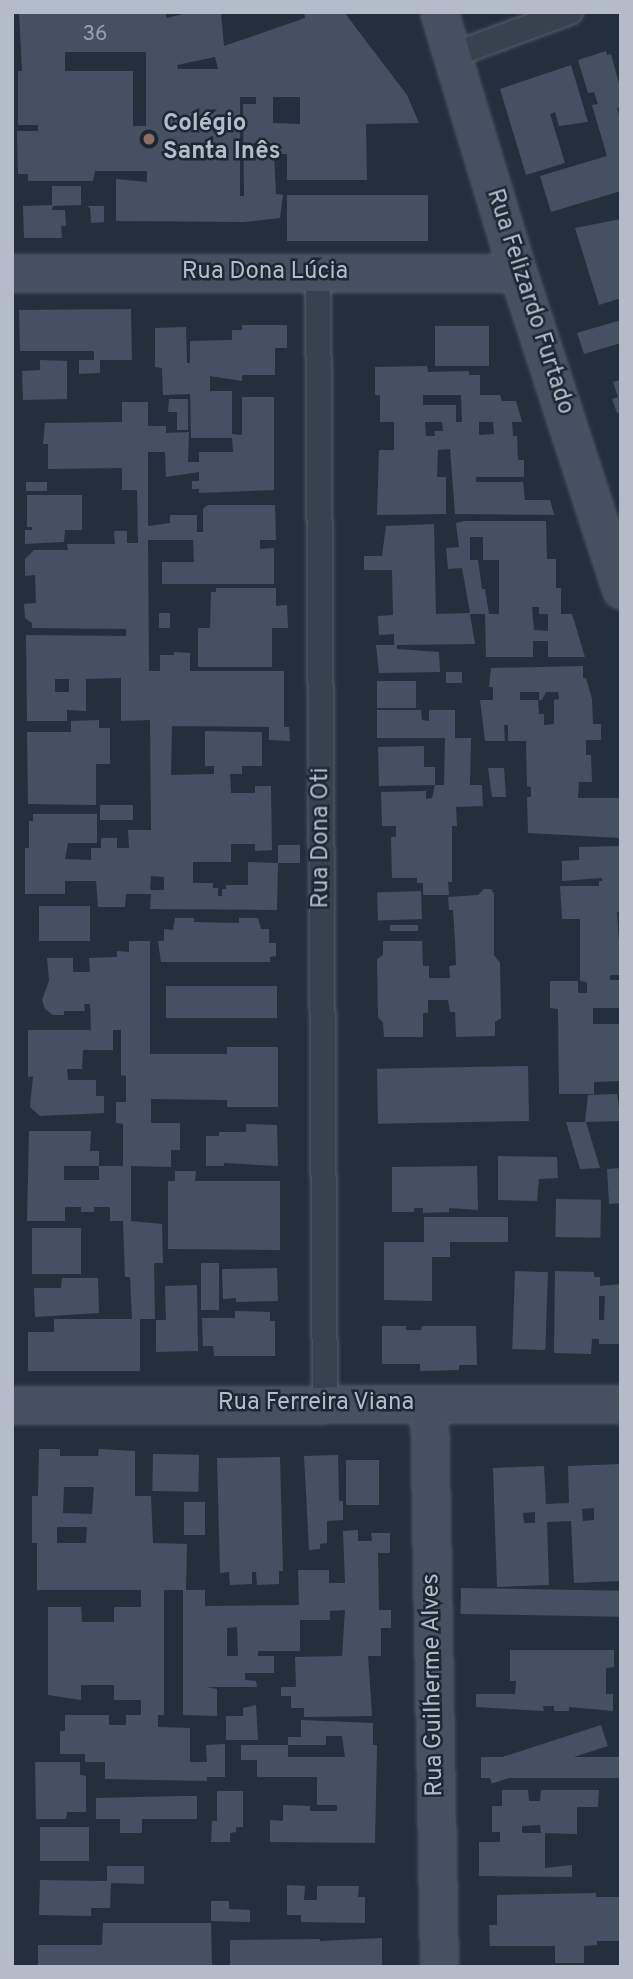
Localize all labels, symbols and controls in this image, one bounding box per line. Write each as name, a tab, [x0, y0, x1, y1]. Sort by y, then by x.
house number: 36	[82, 22, 108, 48]
place label: Colégio Santa Inês	[163, 111, 280, 167]
marker: Colégio Santa Inês	[141, 131, 157, 147]
street label: Rua Felizardo Furtado	[479, 186, 579, 418]
street label: Rua Dona Lúcia	[182, 259, 348, 287]
street label: Rua Dona Oti	[308, 767, 336, 909]
street label: Rua Ferreira Viana	[217, 1390, 415, 1418]
street label: Rua Guilherme Alves	[418, 1573, 450, 1797]

